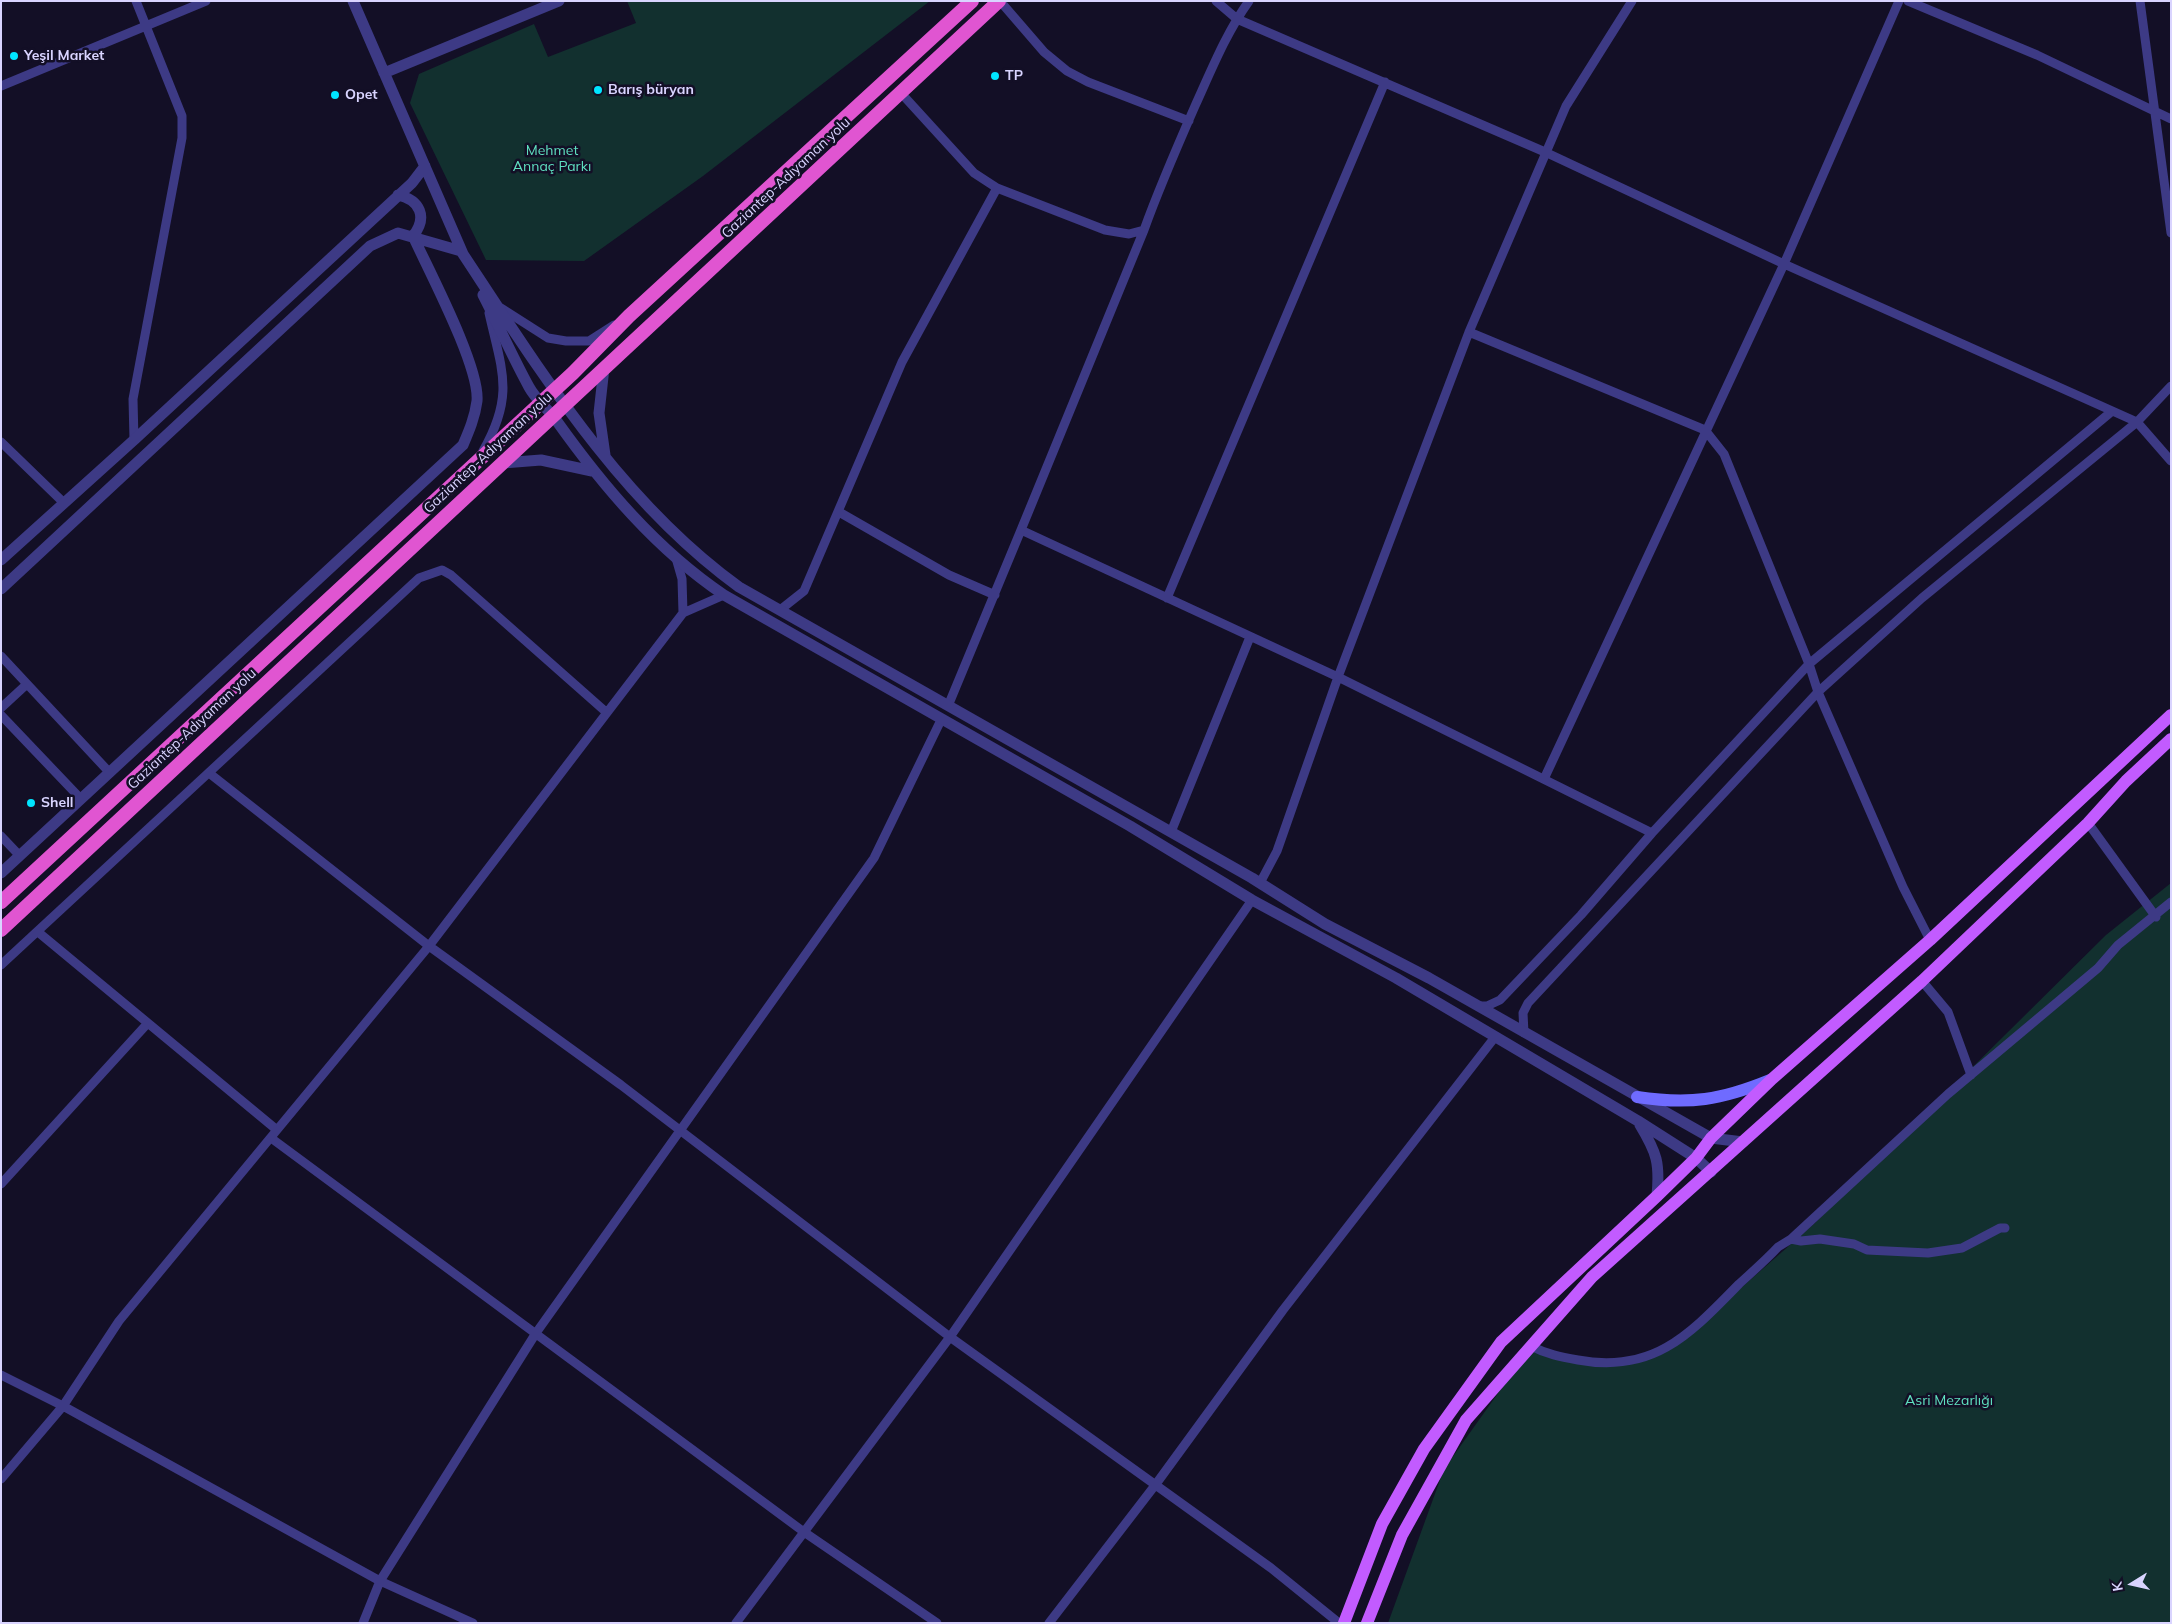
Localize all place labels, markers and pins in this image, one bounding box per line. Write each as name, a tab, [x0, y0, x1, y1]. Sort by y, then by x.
place label: Yeşil Market	[24, 48, 104, 64]
marker: Yeşil Market	[8, 50, 20, 62]
place label: TP	[1005, 68, 1023, 84]
marker: TP	[989, 70, 1001, 82]
place label: Barış büryan	[608, 82, 694, 98]
marker: Barış büryan	[592, 84, 604, 96]
place label: Opet	[345, 87, 378, 103]
marker: Opet	[329, 89, 341, 101]
place label: Shell	[41, 795, 73, 811]
marker: Shell	[25, 797, 37, 809]

